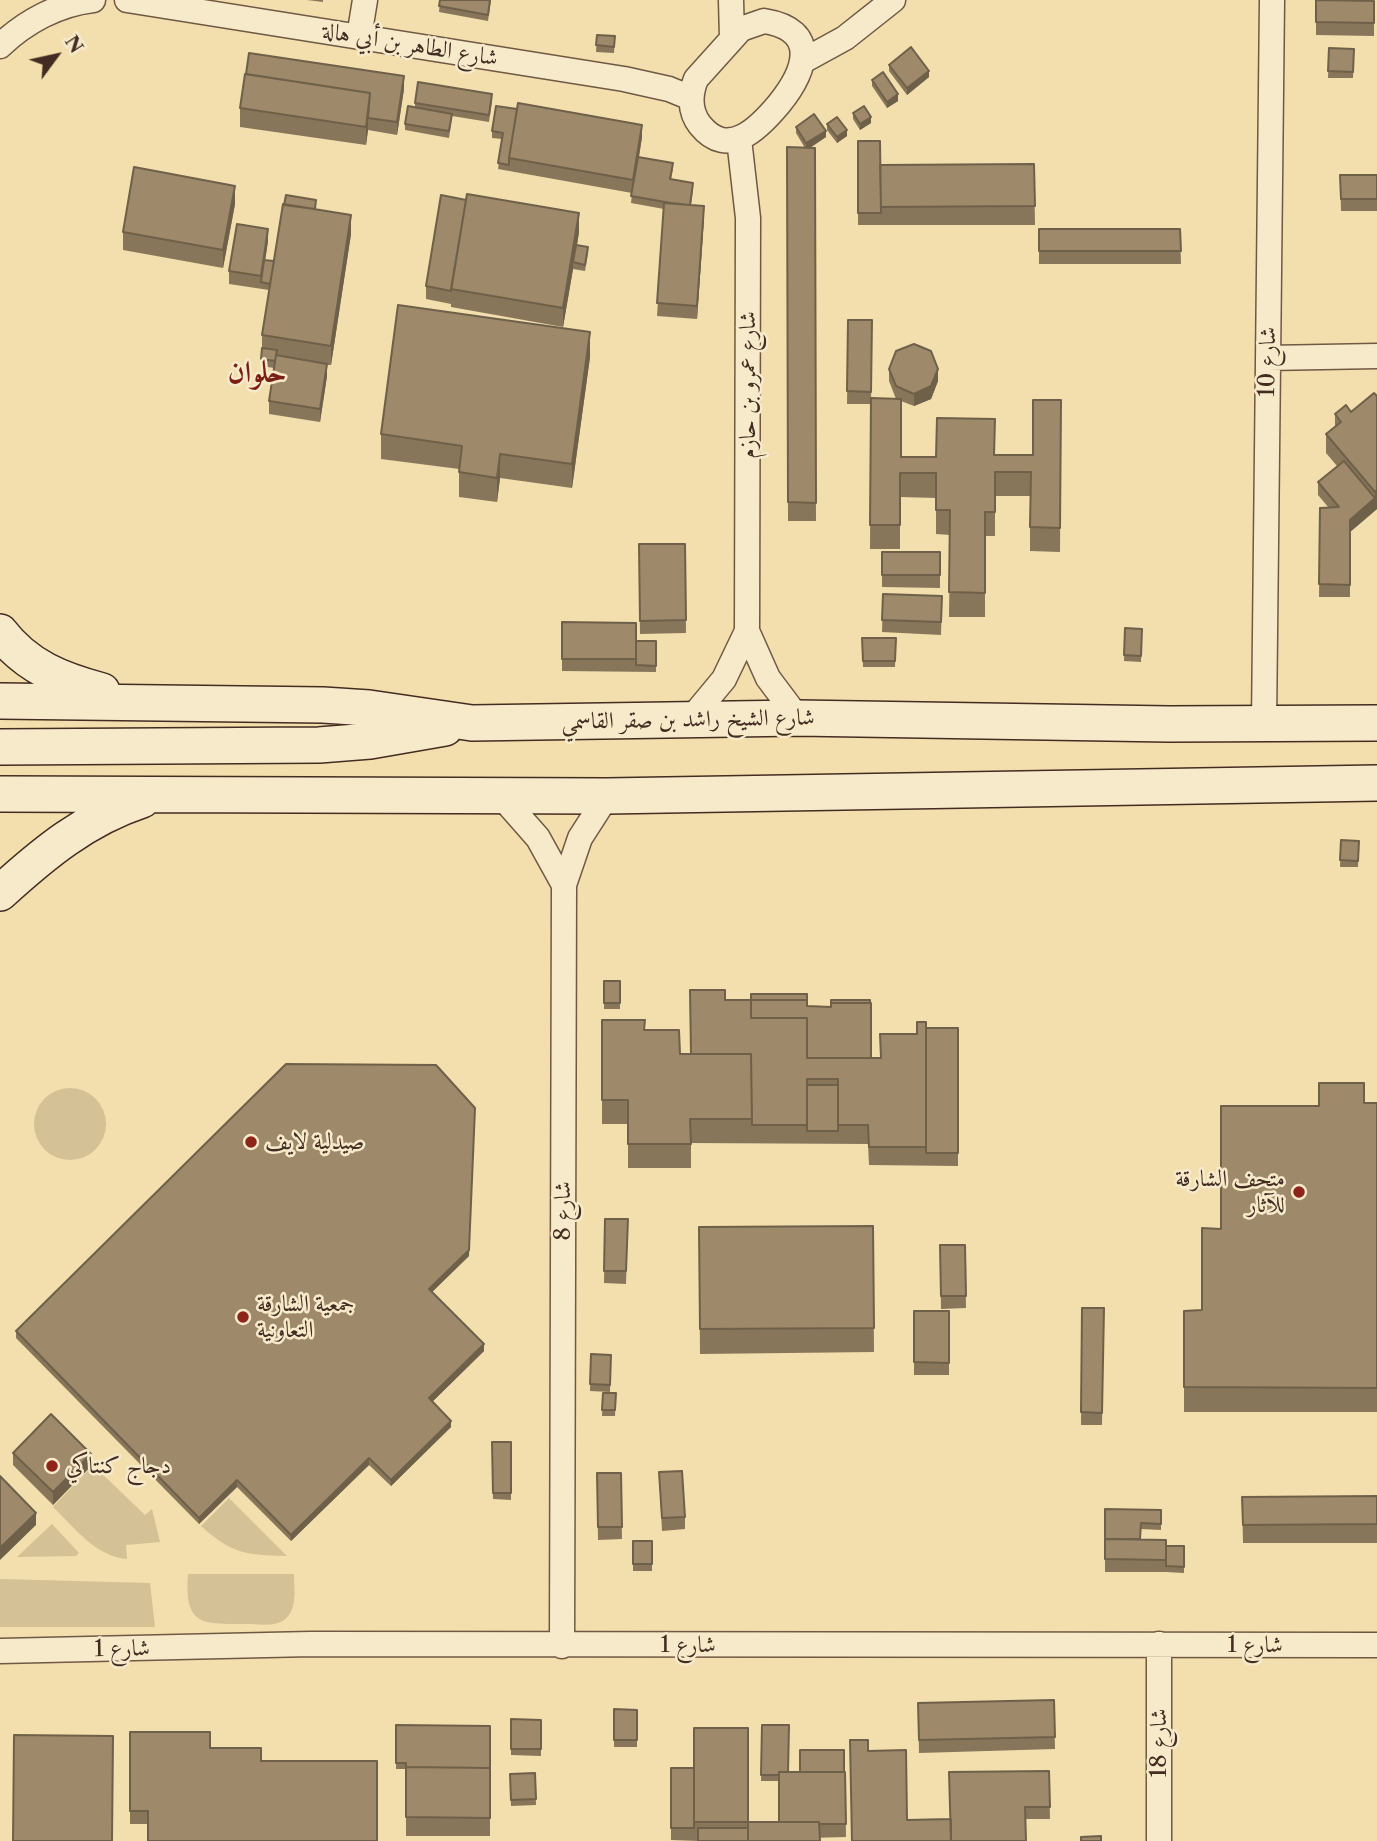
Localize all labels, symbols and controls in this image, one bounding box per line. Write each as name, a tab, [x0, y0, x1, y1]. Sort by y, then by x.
street label: شارع الطاهر بن أبي هالة	[320, 17, 500, 73]
north arrow	[21, 21, 91, 91]
text: N	[60, 31, 88, 57]
street label: شارع عمرو بن حازم	[734, 311, 762, 459]
street label: شارع 10	[1254, 327, 1282, 397]
district label: حلوان	[227, 355, 287, 391]
street label: شارع الشيخ راشد بن صقر القاسمي	[561, 704, 815, 736]
place label: صيدلية لايف	[265, 1128, 364, 1156]
marker: صيدلية لايف	[243, 1134, 259, 1150]
place label: متحف الشارقة للآثار	[1175, 1165, 1285, 1219]
street label: شارع 8	[549, 1181, 577, 1241]
marker: متحف الشارقة للآثار	[1291, 1184, 1307, 1200]
place label: جمعية الشارقة التعاونية	[257, 1290, 355, 1344]
marker: جمعية الشارقة التعاونية	[235, 1309, 251, 1325]
place label: دجاج كنتاكي	[66, 1452, 171, 1480]
marker: دجاج كنتاكي	[44, 1458, 60, 1474]
street label: شارع 1	[660, 1631, 716, 1659]
street label: شارع 1	[1227, 1631, 1283, 1659]
street label: شارع 1	[94, 1635, 150, 1663]
street label: شارع 18	[1145, 1708, 1173, 1778]

